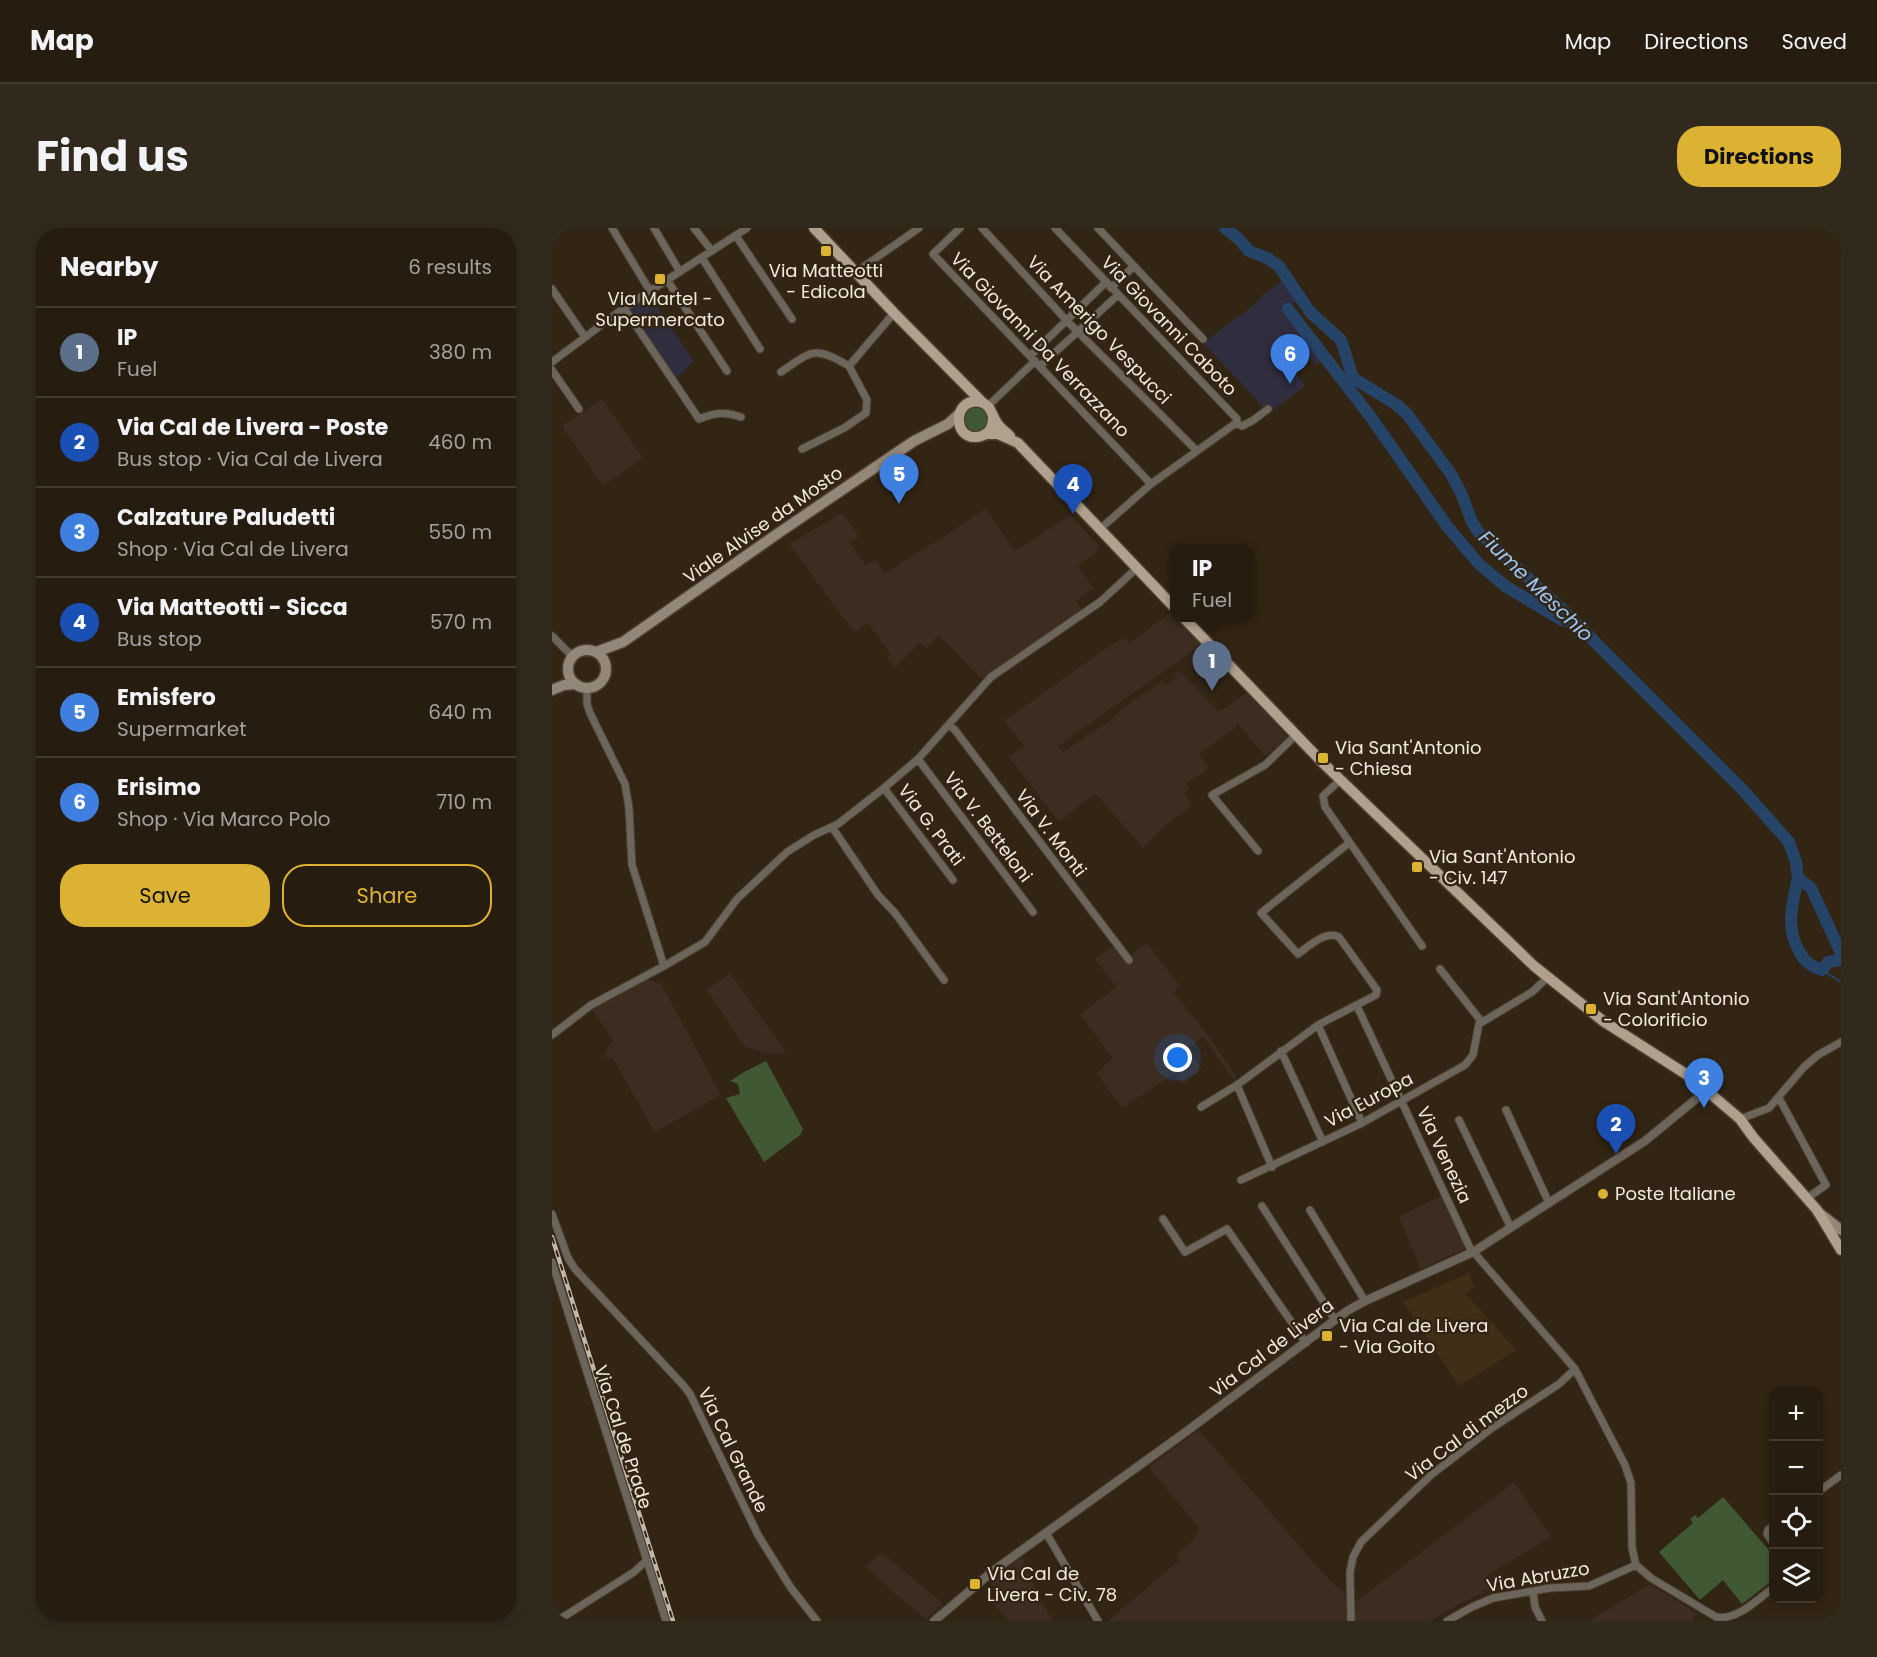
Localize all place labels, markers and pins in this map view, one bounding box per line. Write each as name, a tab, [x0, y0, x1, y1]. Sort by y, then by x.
marker: Via Matteotti - Edicola	[819, 244, 833, 258]
place label: Via Matteotti - Edicola	[769, 258, 883, 304]
marker: Via Martel - Supermercato	[653, 272, 667, 286]
place label: Via Martel - Supermercato	[595, 286, 725, 332]
pin: 6	[1270, 334, 1310, 384]
pin: 5	[880, 454, 918, 504]
pin: 4	[1054, 464, 1092, 514]
pin: 1	[1192, 642, 1232, 691]
place label: Via Sant'Antonio - Chiesa	[1335, 735, 1481, 781]
marker: Via Sant'Antonio - Chiesa	[1316, 751, 1330, 765]
place label: Via Sant'Antonio - Civ. 147	[1429, 844, 1575, 890]
marker: Via Sant'Antonio - Civ. 147	[1410, 860, 1424, 874]
place label: Via Sant'Antonio - Colorificio	[1603, 986, 1749, 1032]
marker: Via Sant'Antonio - Colorificio	[1584, 1002, 1598, 1016]
pin: 3	[1684, 1058, 1724, 1108]
pin: 2	[1596, 1104, 1636, 1154]
place label: Poste Italiane	[1615, 1181, 1736, 1206]
marker: Poste Italiane	[1596, 1187, 1610, 1201]
place label: Via Cal de Livera - Via Goito	[1339, 1313, 1488, 1359]
marker: Via Cal de Livera - Via Goito	[1320, 1329, 1334, 1343]
place label: Via Cal de Livera - Civ. 78	[987, 1561, 1117, 1607]
marker: Via Cal de Livera - Civ. 78	[968, 1577, 982, 1591]

